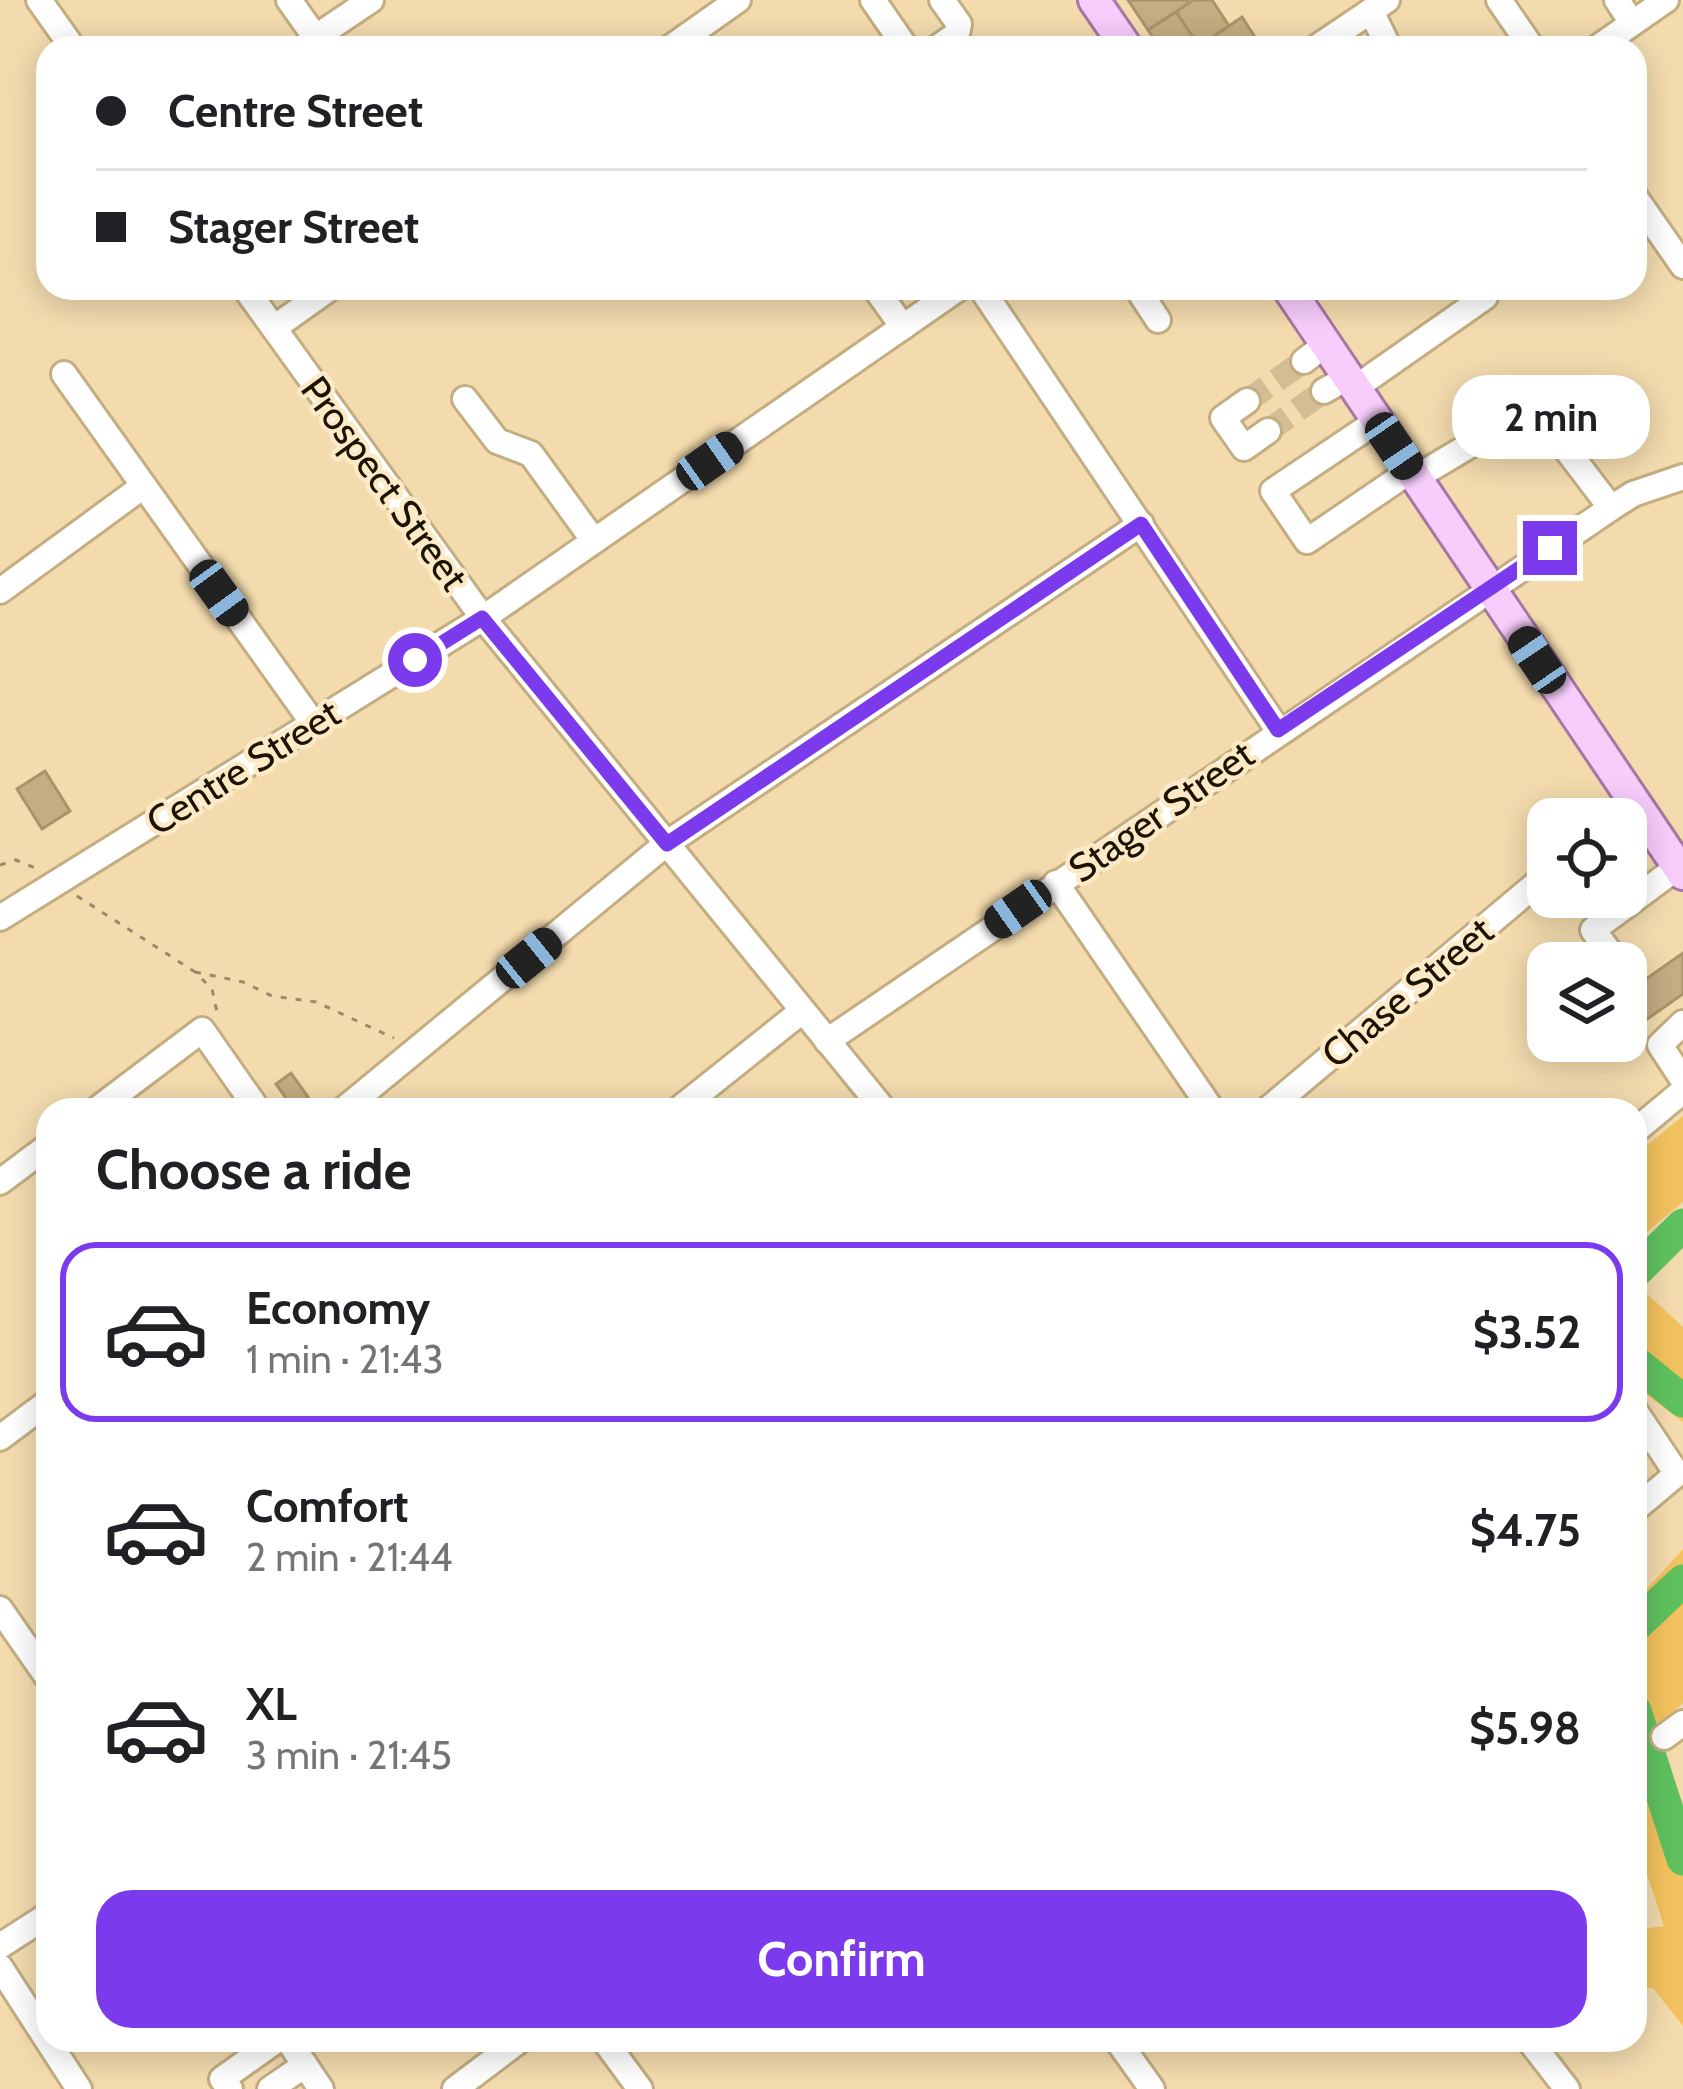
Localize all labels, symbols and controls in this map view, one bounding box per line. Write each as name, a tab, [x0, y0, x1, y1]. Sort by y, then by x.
text: Centre Street	[168, 84, 423, 138]
text: Stager Street	[168, 200, 419, 254]
street label: Prospect Street	[291, 367, 479, 599]
callout: 2 min	[1451, 374, 1649, 458]
text: 2 min	[1504, 393, 1598, 441]
car	[1359, 406, 1429, 486]
car	[670, 426, 750, 496]
route end	[1523, 521, 1577, 575]
car	[183, 553, 255, 633]
car	[1502, 620, 1572, 700]
route start	[388, 633, 442, 687]
street label: Centre Street	[137, 689, 349, 845]
street label: Stager Street	[1059, 730, 1263, 892]
map controls	[1527, 798, 1647, 1062]
button: locate	[1527, 798, 1647, 918]
car	[978, 874, 1058, 944]
street label: Chase Street	[1312, 906, 1502, 1078]
car	[490, 921, 568, 995]
button: layers	[1527, 942, 1647, 1062]
text: Choose a ride	[96, 1137, 411, 1203]
icon: car	[102, 1278, 210, 1386]
text: Economy	[246, 1281, 430, 1335]
text: $3.52	[1473, 1305, 1581, 1359]
text: 1 min · 21:43	[246, 1335, 444, 1383]
icon: car	[102, 1476, 210, 1584]
text: Comfort	[246, 1479, 409, 1533]
text: $4.75	[1470, 1503, 1581, 1557]
text: 2 min · 21:44	[246, 1533, 453, 1581]
icon: car	[102, 1674, 210, 1782]
text: XL	[246, 1677, 297, 1731]
text: $5.98	[1469, 1701, 1581, 1755]
text: 3 min · 21:45	[246, 1731, 452, 1779]
button: Confirm	[96, 1890, 1587, 2028]

